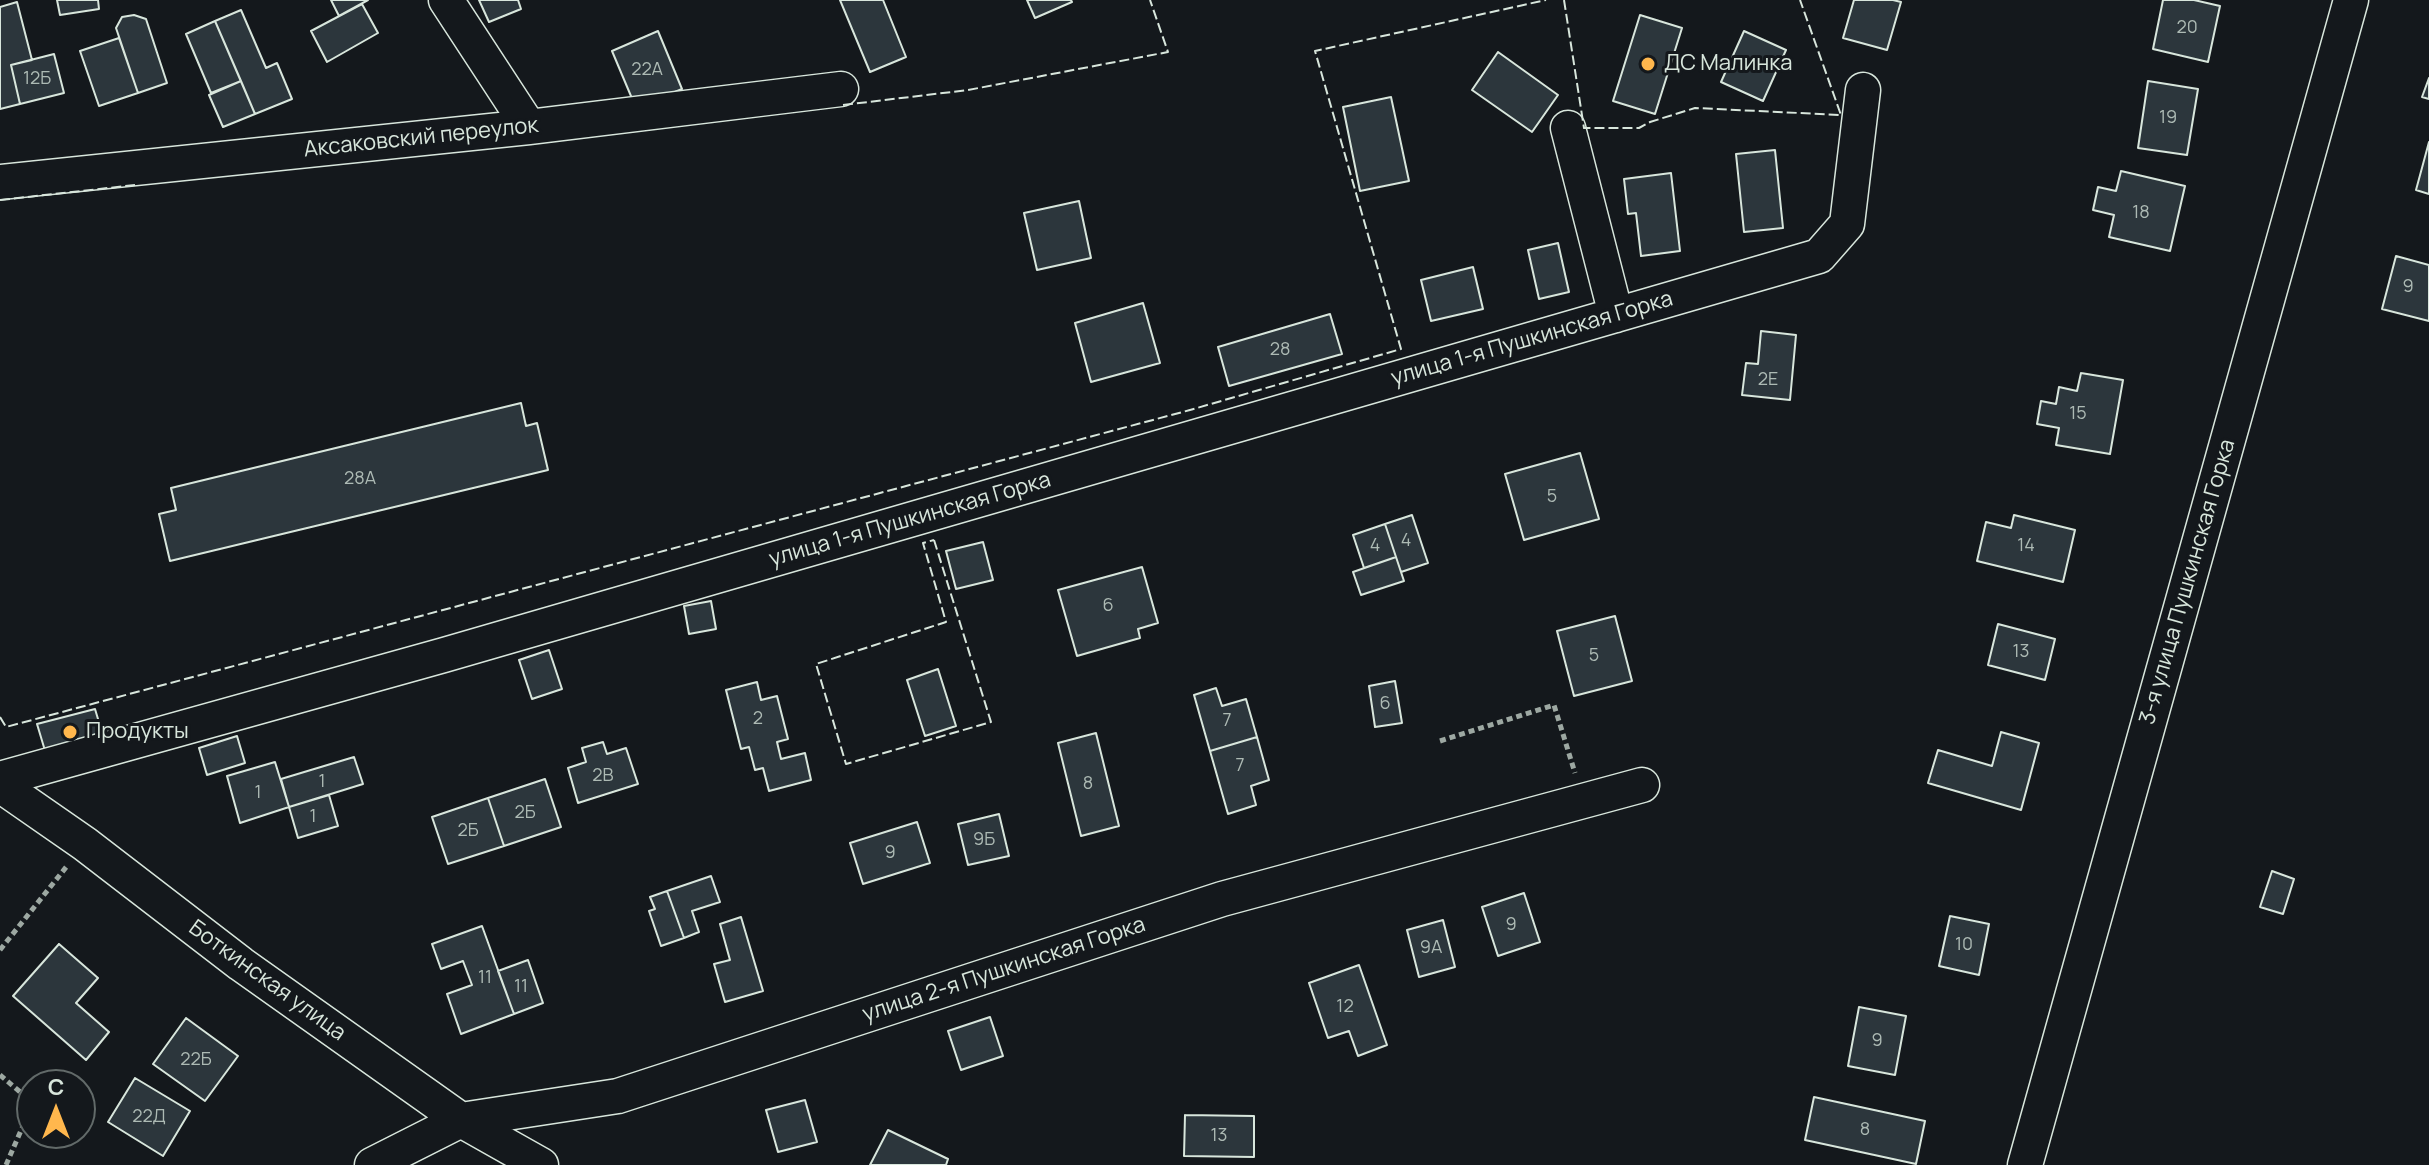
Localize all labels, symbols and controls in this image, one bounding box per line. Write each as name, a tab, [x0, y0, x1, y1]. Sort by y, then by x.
house number: 20	[2176, 17, 2198, 39]
place label: ДС Малинка	[1664, 51, 1792, 77]
marker: ДС Малинка	[1639, 55, 1657, 73]
house number: 22А	[631, 59, 663, 81]
house number: 12Б	[23, 68, 51, 90]
house number: 19	[2159, 107, 2177, 129]
street label: Аксаковский переулок	[302, 113, 540, 163]
house number: 18	[2132, 202, 2150, 224]
house number: 9	[2402, 276, 2414, 298]
street label: улица 1-я Пушкинская Горка	[1388, 286, 1676, 392]
house number: 28	[1270, 339, 1290, 361]
house number: 2Е	[1758, 369, 1778, 391]
house number: 15	[2069, 403, 2087, 425]
street label: 3-я улица Пушкинская Горка	[2135, 436, 2241, 728]
street label: улица 1-я Пушкинская Горка	[766, 467, 1054, 573]
house number: 28А	[344, 468, 376, 490]
house number: 5	[1547, 486, 1557, 508]
house number: 4	[1401, 530, 1411, 552]
house number: 4	[1370, 535, 1380, 557]
house number: 14	[2017, 535, 2035, 557]
house number: 6	[1102, 595, 1114, 617]
house number: 13	[2013, 641, 2029, 663]
house number: 5	[1589, 645, 1599, 667]
house number: 6	[1379, 693, 1391, 715]
house number: 2	[753, 708, 763, 730]
house number: 7	[1222, 710, 1232, 732]
place label: Продукты	[86, 719, 189, 745]
marker: Продукты	[61, 723, 79, 741]
house number: 7	[1235, 755, 1245, 777]
house number: 2В	[592, 765, 614, 787]
house number: 1	[318, 771, 326, 793]
house number: 8	[1083, 773, 1093, 795]
house number: 1	[254, 782, 262, 804]
house number: 2Б	[514, 802, 536, 824]
house number: 1	[309, 806, 317, 828]
house number: 2Б	[457, 820, 479, 842]
house number: 9Б	[973, 829, 995, 851]
house number: 9	[884, 842, 896, 864]
street label: улица 2-я Пушкинская Горка	[859, 912, 1149, 1028]
house number: 9	[1505, 914, 1517, 936]
street label: Боткинская улица	[183, 915, 351, 1047]
house number: 10	[1955, 934, 1973, 956]
house number: 9А	[1420, 937, 1442, 959]
house number: 11	[478, 967, 492, 989]
house number: 11	[514, 976, 528, 998]
house number: 12	[1336, 996, 1354, 1018]
house number: 9	[1871, 1030, 1883, 1052]
house number: 22Б	[180, 1049, 212, 1071]
north arrow	[16, 1069, 96, 1149]
text: С	[48, 1072, 64, 1102]
house number: 22Д	[132, 1106, 166, 1128]
house number: 8	[1860, 1119, 1870, 1141]
house number: 13	[1211, 1125, 1227, 1147]

